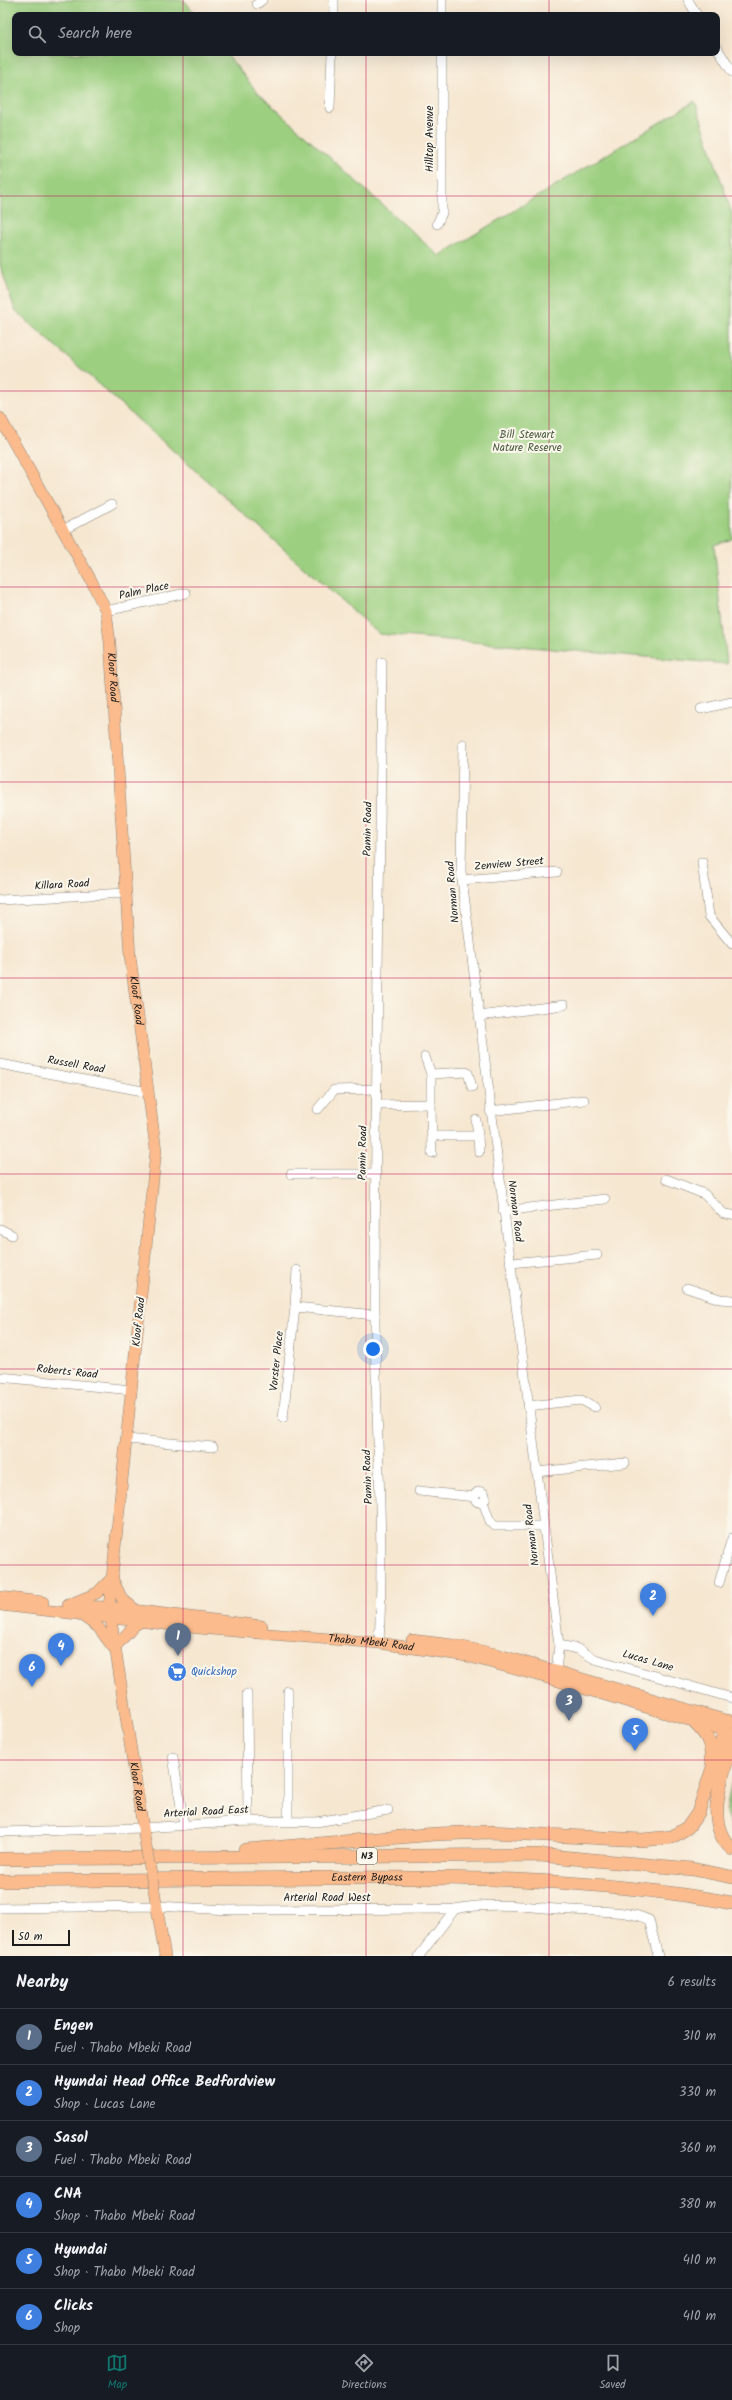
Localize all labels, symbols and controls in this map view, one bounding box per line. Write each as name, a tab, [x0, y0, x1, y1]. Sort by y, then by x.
search box	[12, 12, 720, 56]
text: Search here	[58, 22, 132, 46]
icon: search	[26, 23, 48, 45]
street label: Hilltop Avenue	[421, 106, 439, 172]
park label: Bill Stewart Nature Reserve	[492, 426, 562, 457]
street label: Palm Place	[117, 577, 171, 605]
street label: Kloof Road	[102, 652, 123, 703]
street label: Pamin Road	[359, 801, 377, 857]
street label: Zenview Street	[474, 852, 545, 876]
street label: Norman Road	[441, 860, 465, 924]
street label: Killara Road	[34, 875, 90, 895]
street label: Kloof Road	[124, 975, 148, 1027]
street label: Russell Road	[46, 1051, 107, 1079]
street label: Pamin Road	[354, 1125, 372, 1181]
street label: Norman Road	[502, 1179, 528, 1244]
street label: Kloof Road	[127, 1296, 151, 1348]
street label: Vorster Place	[265, 1330, 289, 1392]
your location	[363, 1339, 383, 1359]
street label: Roberts Road	[36, 1360, 99, 1384]
street label: Pamin Road	[358, 1449, 378, 1505]
street label: Norman Road	[519, 1502, 545, 1567]
pin: 2	[640, 1583, 666, 1616]
pin: 1	[165, 1623, 191, 1656]
street label: Thabo Mbeki Road	[328, 1630, 415, 1657]
pin: 4	[48, 1633, 74, 1666]
street label: Lucas Lane	[620, 1645, 676, 1677]
pin: 6	[19, 1654, 45, 1687]
supermarket icon: Quickshop	[166, 1661, 188, 1683]
place label: Quickshop	[191, 1663, 238, 1681]
pin: 3	[556, 1688, 582, 1721]
pin: 5	[622, 1718, 648, 1751]
street label: Kloof Road	[124, 1761, 149, 1813]
street label: Arterial Road East	[163, 1801, 250, 1823]
road number: N3	[357, 1848, 377, 1864]
street label: Eastern Bypass	[331, 1869, 403, 1887]
street label: Arterial Road West	[283, 1889, 371, 1907]
scale bar	[12, 1928, 70, 1947]
text: 50 m	[18, 1928, 43, 1946]
text: Nearby	[16, 1969, 68, 1996]
text: 6 results	[668, 1972, 716, 1993]
text: Engen	[54, 2014, 93, 2038]
text: 1	[27, 2026, 31, 2047]
text: 310 m	[682, 2026, 716, 2047]
text: Fuel · Thabo Mbeki Road	[54, 2038, 191, 2059]
text: Hyundai Head Office Bedfordview	[54, 2070, 275, 2094]
text: 2	[25, 2082, 33, 2103]
text: 330 m	[679, 2082, 716, 2103]
text: Shop · Lucas Lane	[54, 2094, 155, 2115]
text: Sasol	[54, 2126, 88, 2150]
text: 3	[25, 2138, 33, 2159]
text: 360 m	[679, 2138, 716, 2159]
text: Fuel · Thabo Mbeki Road	[54, 2150, 191, 2171]
text: CNA	[54, 2182, 82, 2206]
text: 4	[25, 2194, 33, 2215]
text: 380 m	[679, 2194, 716, 2215]
text: Shop · Thabo Mbeki Road	[54, 2206, 195, 2227]
text: Hyundai	[54, 2238, 107, 2262]
text: 5	[26, 2250, 32, 2271]
text: 410 m	[683, 2250, 716, 2271]
text: Shop · Thabo Mbeki Road	[54, 2262, 195, 2283]
text: Clicks	[54, 2294, 93, 2318]
text: 6	[25, 2306, 33, 2327]
text: 410 m	[683, 2306, 716, 2327]
text: Shop	[54, 2318, 80, 2339]
tab: Map	[106, 2352, 128, 2394]
tab: Directions	[341, 2352, 387, 2394]
tab: Saved	[600, 2352, 626, 2394]

